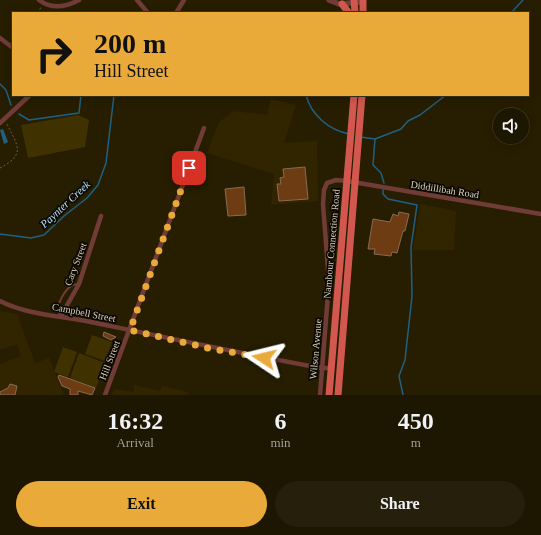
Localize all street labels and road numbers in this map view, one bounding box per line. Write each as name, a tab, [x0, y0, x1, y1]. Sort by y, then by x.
street label: Diddillibah Road	[410, 179, 480, 200]
street label: Nambour Connection Road	[321, 189, 342, 299]
street label: Cary Street	[62, 241, 89, 287]
street label: Campbell Street	[51, 301, 117, 324]
street label: Wilson Avenue	[307, 318, 324, 380]
street label: Hill Street	[97, 339, 122, 381]

